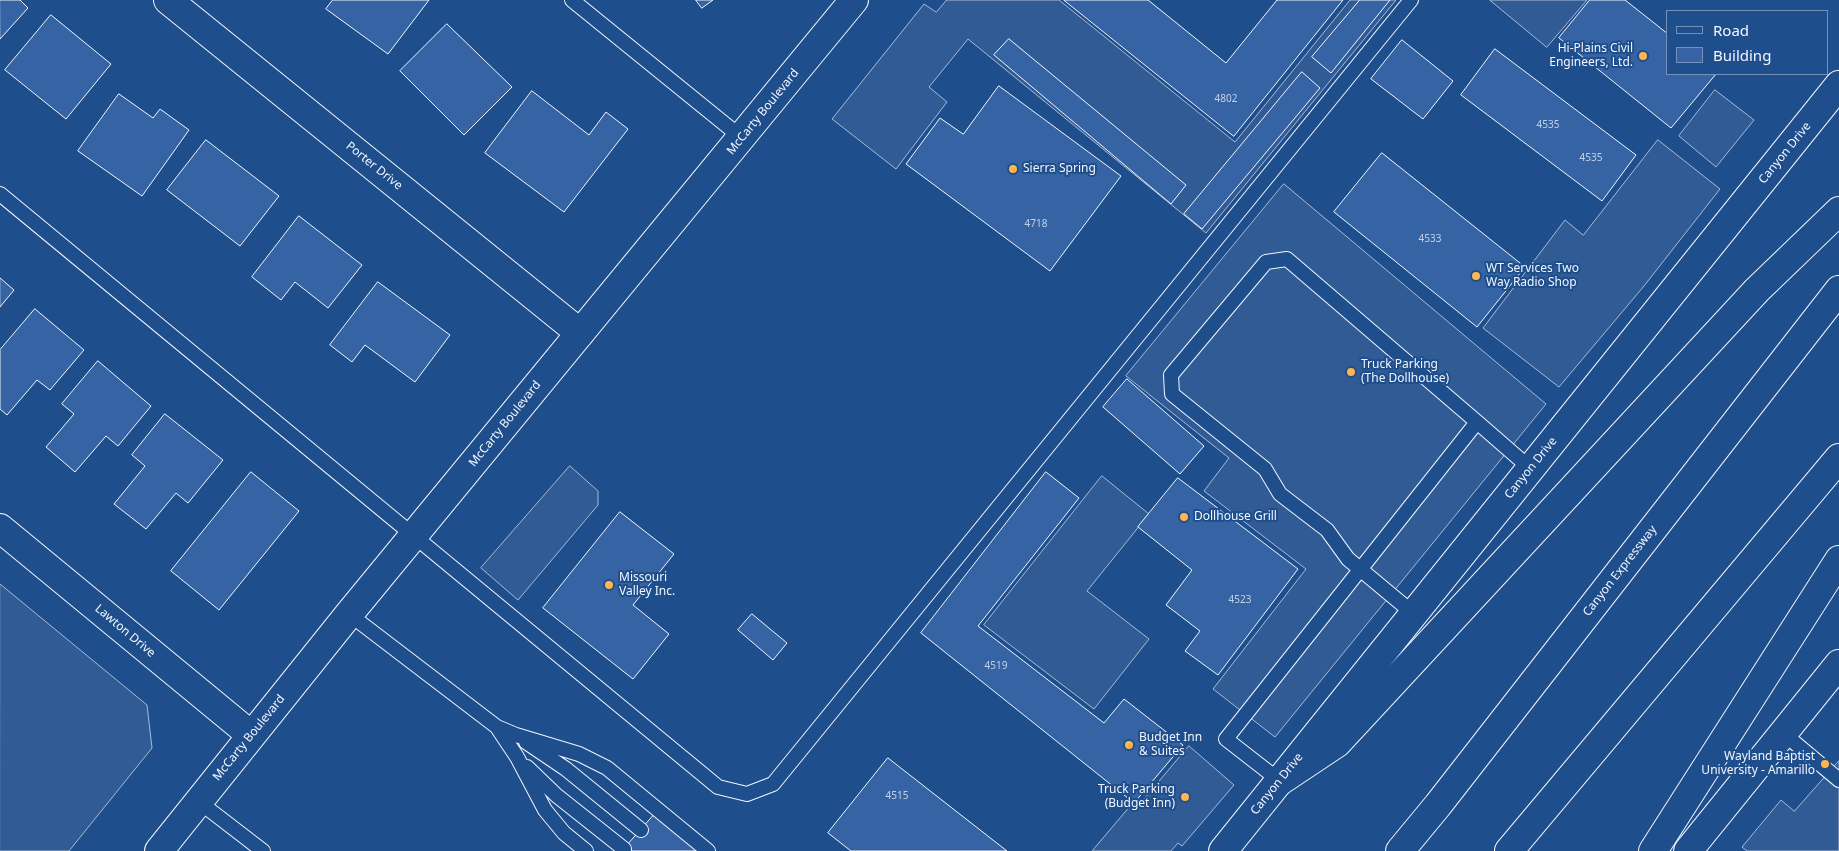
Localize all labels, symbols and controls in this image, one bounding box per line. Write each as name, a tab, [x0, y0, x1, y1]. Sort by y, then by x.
legend	[1666, 10, 1829, 75]
text: Road	[1713, 20, 1749, 40]
place label: Hi-Plains Civil Engineers, Ltd.	[1549, 42, 1633, 70]
text: Building	[1713, 45, 1771, 65]
marker: Hi-Plains Civil Engineers, Ltd.	[1637, 50, 1649, 62]
street label: McCarty Boulevard	[724, 66, 802, 158]
house number: 4802	[1215, 93, 1237, 105]
house number: 4535	[1537, 119, 1559, 131]
street label: Canyon Drive	[1756, 119, 1814, 187]
street label: Porter Drive	[343, 139, 405, 193]
house number: 4535	[1580, 152, 1602, 164]
place label: Sierra Spring	[1023, 162, 1096, 176]
marker: Sierra Spring	[1007, 163, 1019, 175]
house number: 4718	[1025, 218, 1047, 230]
house number: 4533	[1419, 233, 1441, 245]
place label: WT Services Two Way Radio Shop	[1486, 262, 1579, 290]
marker: WT Services Two Way Radio Shop	[1470, 270, 1482, 282]
place label: Truck Parking (The Dollhouse)	[1361, 358, 1449, 386]
marker: Truck Parking (The Dollhouse)	[1345, 366, 1357, 378]
street label: McCarty Boulevard	[466, 378, 544, 470]
street label: Canyon Drive	[1502, 434, 1560, 502]
place label: Dollhouse Grill	[1194, 510, 1277, 524]
marker: Dollhouse Grill	[1178, 511, 1190, 523]
street label: Canyon Expressway	[1580, 523, 1660, 619]
place label: Missouri Valley Inc.	[619, 571, 675, 599]
marker: Missouri Valley Inc.	[603, 579, 615, 591]
house number: 4523	[1229, 594, 1251, 606]
street label: Lawton Drive	[92, 602, 158, 660]
house number: 4519	[985, 660, 1007, 672]
street label: McCarty Boulevard	[210, 692, 288, 784]
place label: Budget Inn & Suites	[1139, 731, 1202, 759]
marker: Budget Inn & Suites	[1123, 739, 1135, 751]
street label: Canyon Drive	[1248, 750, 1306, 818]
place label: Wayland Baptist University - Amarillo	[1701, 750, 1815, 778]
marker: Wayland Baptist University - Amarillo	[1819, 758, 1831, 770]
place label: Truck Parking (Budget Inn)	[1098, 783, 1175, 811]
house number: 4515	[886, 790, 908, 802]
marker: Truck Parking (Budget Inn)	[1179, 791, 1191, 803]

